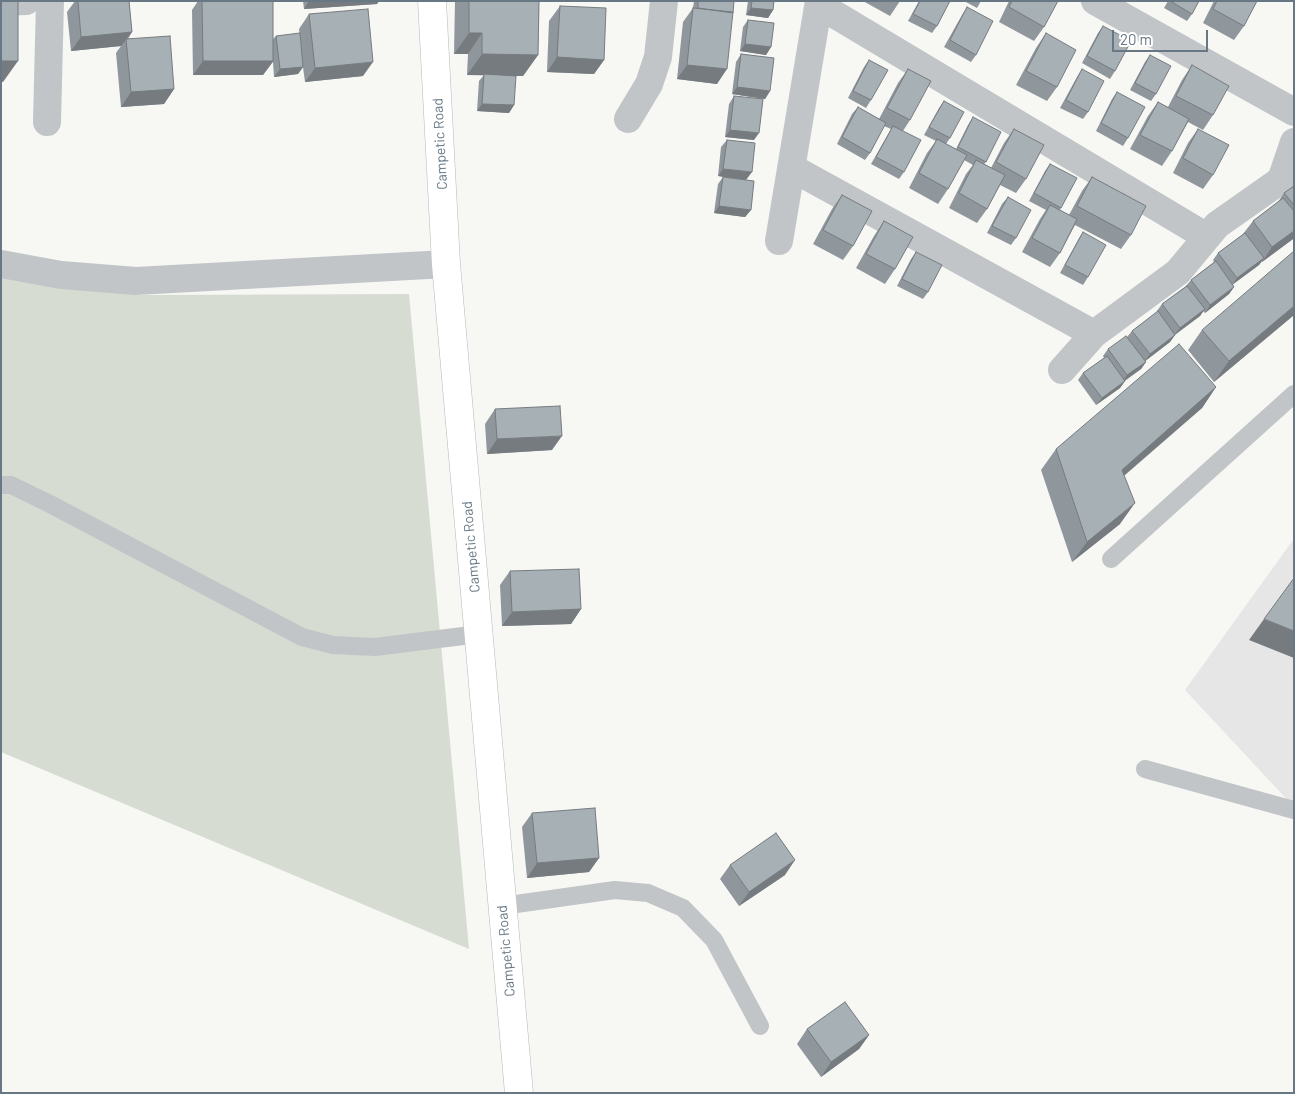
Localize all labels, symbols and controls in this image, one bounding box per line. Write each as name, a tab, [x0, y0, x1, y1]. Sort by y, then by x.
scale bar	[1115, 20, 1211, 52]
text: 20 m	[1120, 30, 1152, 48]
street label: Campetic Road	[429, 98, 451, 190]
street label: Campetic Road	[459, 501, 483, 593]
street label: Campetic Road	[494, 905, 518, 997]

